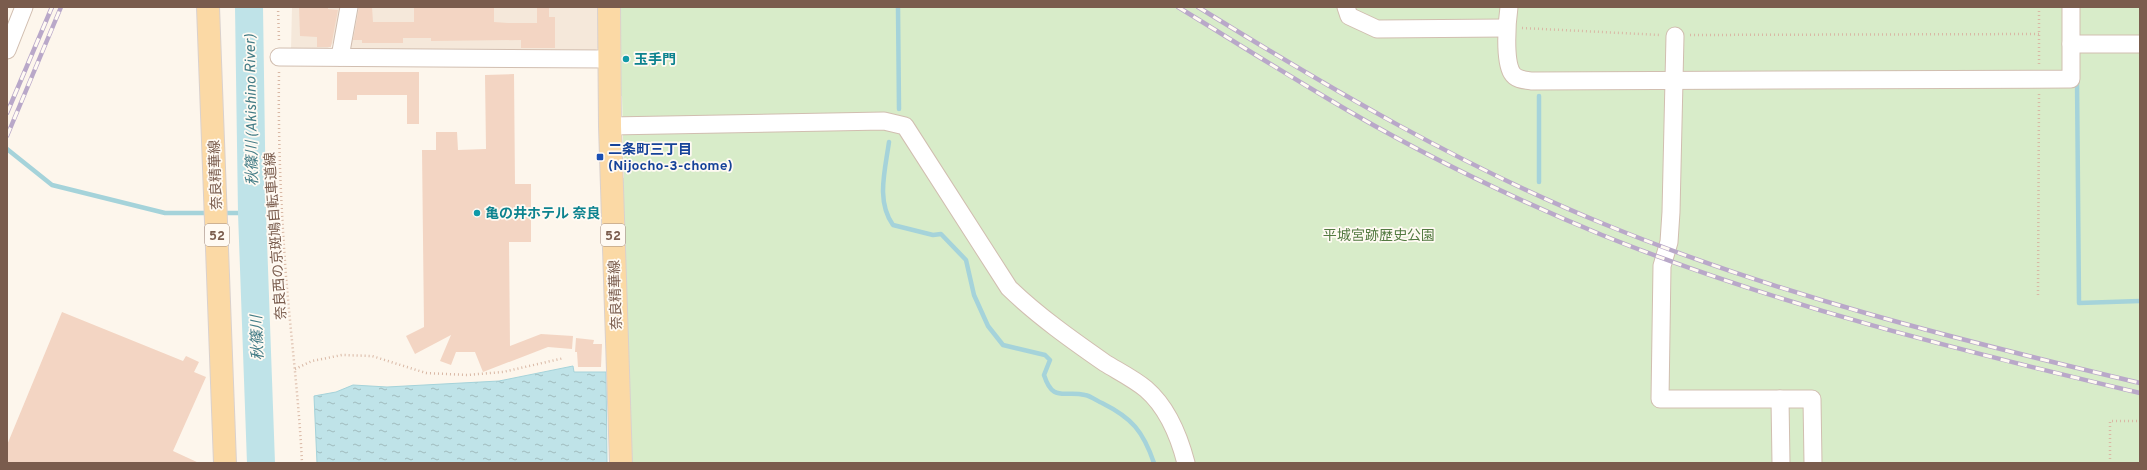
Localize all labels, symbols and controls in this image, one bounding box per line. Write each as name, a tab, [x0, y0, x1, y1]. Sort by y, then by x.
water label: 秋篠川 (Akishino River)	[242, 34, 263, 186]
place label: 玉手門	[634, 52, 676, 69]
marker: 玉手門	[621, 54, 631, 64]
street label: 奈良精華線	[206, 140, 226, 210]
place label: 二条町三丁目 (Nijocho-3-chome)	[608, 141, 733, 175]
street label: 奈良西の京斑鳩自転車道線	[261, 152, 291, 320]
marker: 二条町三丁目 (Nijocho-3-chome)	[595, 152, 605, 162]
place label: 亀の井ホテル 奈良	[485, 205, 601, 223]
marker: 亀の井ホテル 奈良	[472, 208, 482, 218]
road number: 52	[205, 224, 229, 246]
road number: 52	[601, 224, 625, 246]
park label: 平城宮跡歴史公園	[1323, 228, 1435, 245]
street label: 奈良精華線	[606, 260, 626, 330]
water label: 秋篠川	[248, 313, 269, 361]

